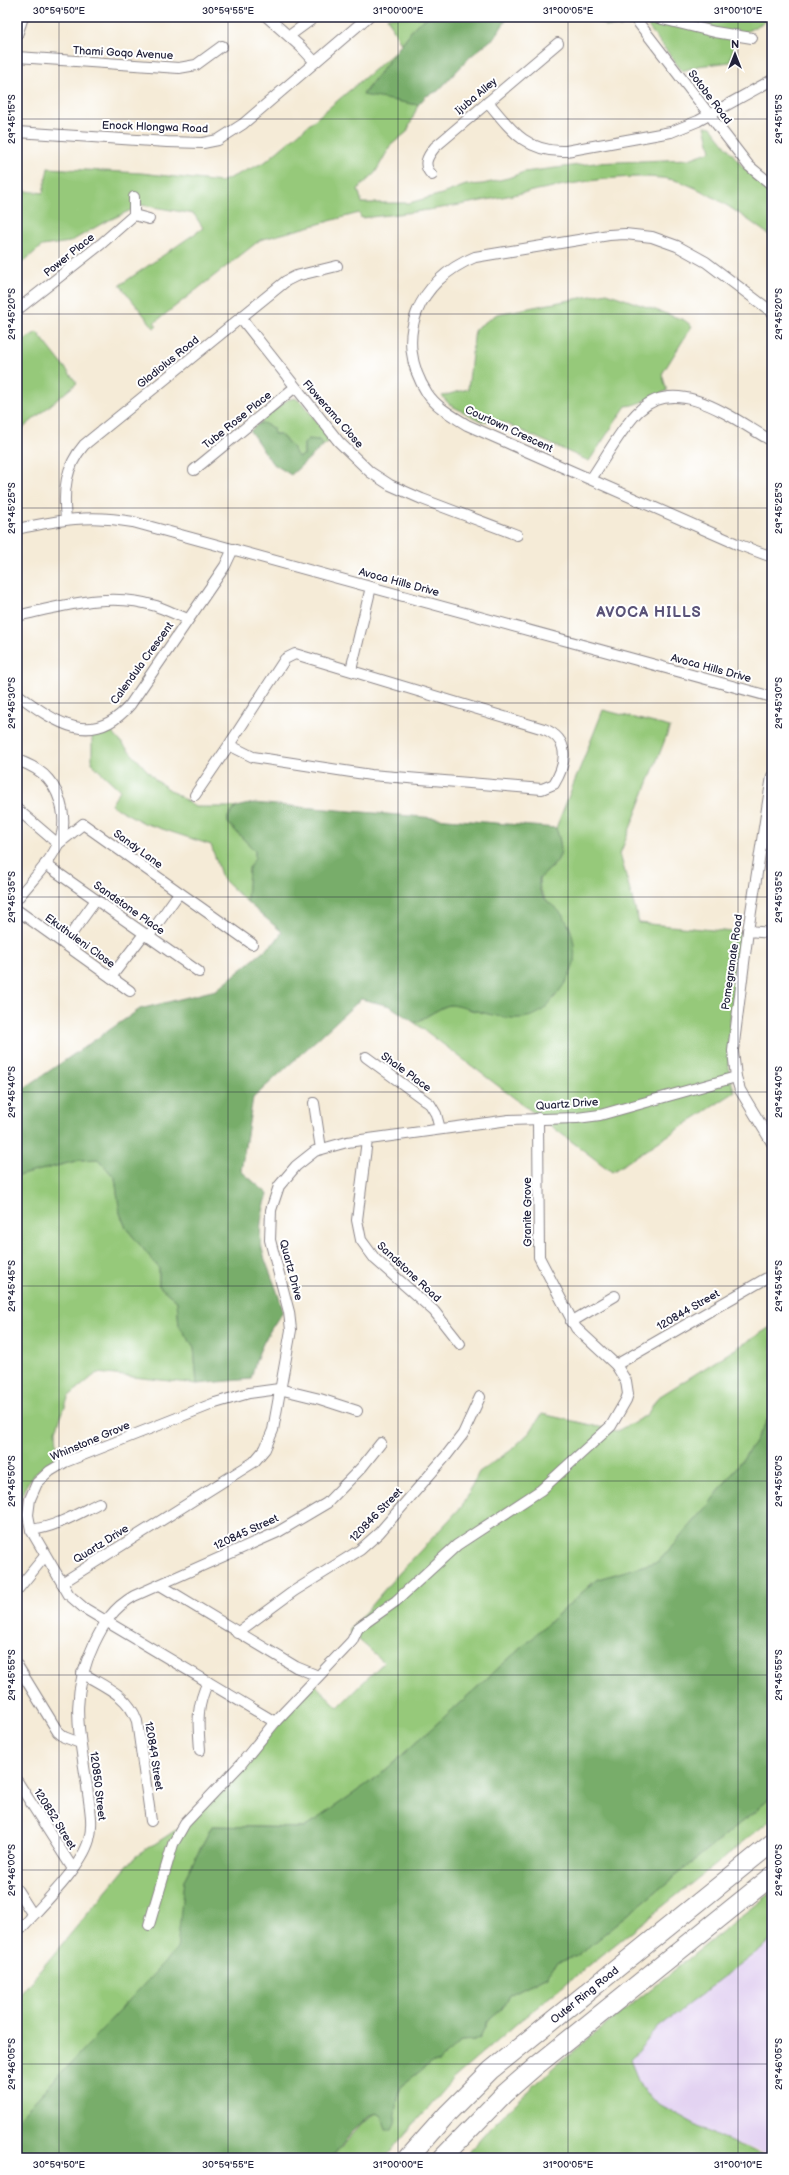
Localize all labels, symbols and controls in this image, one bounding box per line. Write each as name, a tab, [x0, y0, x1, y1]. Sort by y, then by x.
text: 30°59'50"E	[33, 5, 86, 17]
text: 30°59'55"E	[202, 5, 254, 17]
text: 31°00'00"E	[373, 5, 424, 17]
text: 31°00'05"E	[543, 5, 594, 17]
text: 31°00'10"E	[714, 5, 763, 17]
north arrow	[715, 34, 755, 74]
text: N	[731, 38, 739, 51]
street label: Thami Goqo Avenue	[73, 44, 174, 62]
street label: Sotobe Road	[685, 67, 735, 127]
street label: Ijuba Alley	[452, 75, 500, 117]
text: 29°45'15"S	[6, 94, 18, 144]
text: 29°45'15"S	[773, 94, 785, 144]
street label: Enock Hlongwa Road	[102, 119, 208, 135]
street label: Power Place	[41, 230, 97, 279]
text: 29°45'20"S	[6, 288, 18, 340]
text: 29°45'20"S	[773, 288, 785, 340]
street label: Gladiolus Road	[135, 333, 201, 391]
street label: Flowerama Close	[300, 377, 366, 451]
street label: Tube Rose Place	[200, 388, 274, 452]
street label: Courtown Crescent	[463, 403, 556, 455]
text: 29°45'25"S	[6, 482, 18, 534]
text: 29°45'25"S	[773, 482, 785, 534]
street label: Avoca Hills Drive	[357, 565, 441, 599]
district label: AVOCA HILLS	[595, 603, 702, 622]
street label: Calendula Crescent	[108, 619, 177, 707]
street label: Avoca Hills Drive	[669, 651, 753, 685]
text: 29°45'30"S	[6, 677, 18, 729]
text: 29°45'30"S	[773, 677, 785, 729]
street label: Sandy Lane	[111, 827, 165, 871]
text: 29°45'35"S	[6, 871, 18, 923]
text: 29°45'35"S	[773, 871, 785, 923]
street label: Sandstone Place	[91, 879, 167, 938]
street label: Ekuthuleni Close	[42, 911, 118, 971]
street label: Pomegranate Road	[719, 913, 745, 1011]
street label: Shale Place	[378, 1049, 434, 1095]
text: 29°45'40"S	[6, 1066, 18, 1118]
text: 29°45'40"S	[773, 1066, 785, 1118]
street label: Quartz Drive	[535, 1095, 599, 1113]
street label: Granite Grove	[521, 1177, 534, 1247]
street label: Quartz Drive	[277, 1238, 305, 1302]
street label: Sandstone Road	[374, 1239, 444, 1305]
text: 29°45'45"S	[6, 1260, 18, 1312]
text: 29°45'45"S	[773, 1260, 785, 1312]
street label: 120844 Street	[654, 1287, 722, 1333]
street label: Whinstone Grove	[48, 1418, 132, 1464]
text: 29°45'50"S	[6, 1455, 18, 1507]
text: 29°45'50"S	[773, 1455, 785, 1507]
street label: 120846 Street	[347, 1485, 405, 1545]
street label: 120845 Street	[212, 1511, 281, 1553]
street label: Quartz Drive	[71, 1522, 131, 1566]
text: 29°45'55"S	[6, 1649, 18, 1701]
text: 29°45'55"S	[773, 1649, 785, 1701]
street label: 120849 Street	[142, 1721, 166, 1792]
street label: 120850 Street	[87, 1751, 109, 1822]
street label: 120852 Street	[31, 1786, 79, 1852]
text: 29°46'00"S	[6, 1844, 18, 1896]
text: 29°46'00"S	[773, 1844, 785, 1896]
street label: Outer Ring Road	[548, 1963, 621, 2026]
text: 29°46'05"S	[6, 2038, 18, 2090]
text: 29°46'05"S	[773, 2038, 785, 2090]
text: 30°59'50"E	[33, 2159, 86, 2171]
text: 30°59'55"E	[202, 2159, 254, 2171]
text: 31°00'00"E	[373, 2159, 424, 2171]
text: 31°00'05"E	[543, 2159, 594, 2171]
text: 31°00'10"E	[714, 2159, 763, 2171]

